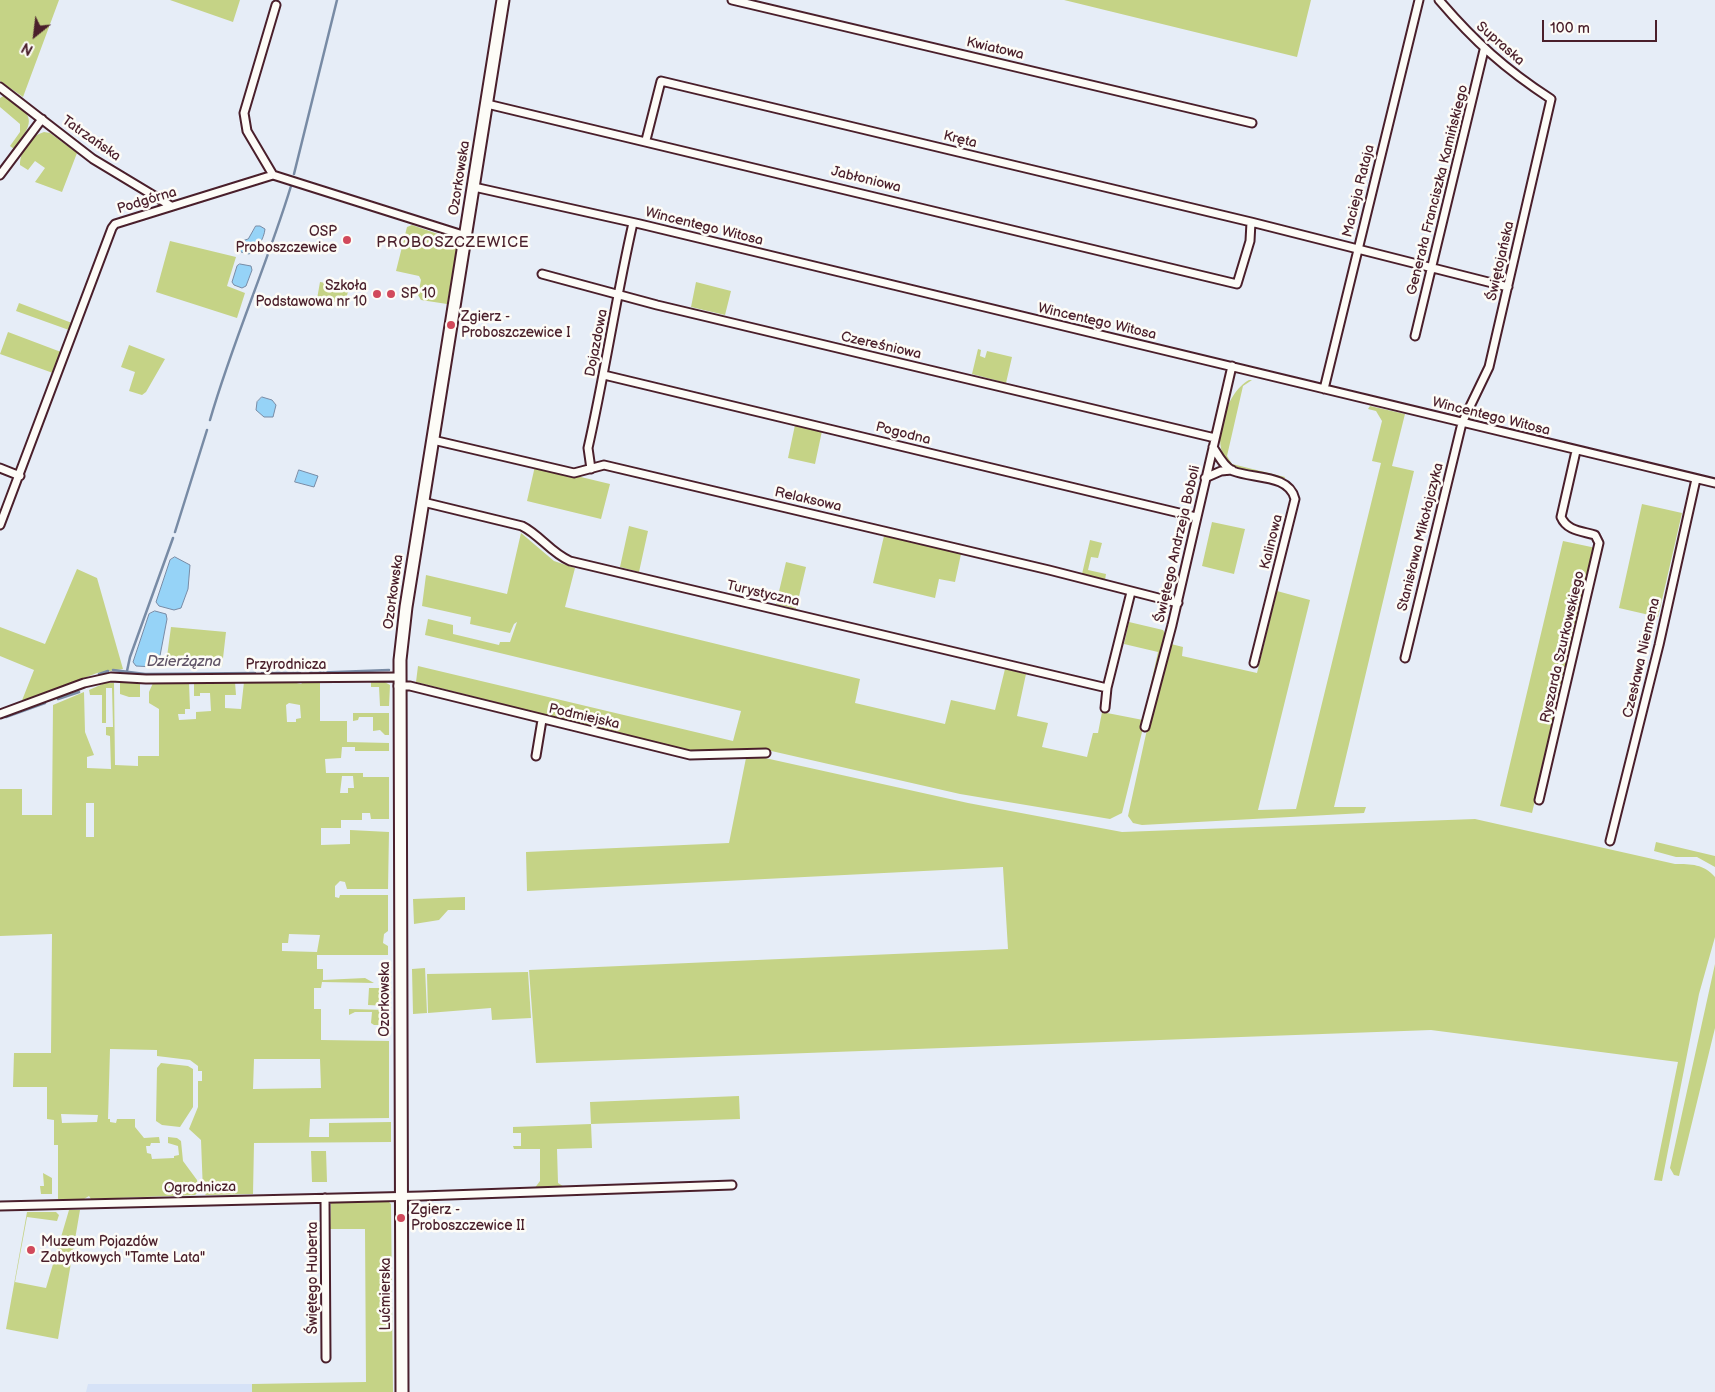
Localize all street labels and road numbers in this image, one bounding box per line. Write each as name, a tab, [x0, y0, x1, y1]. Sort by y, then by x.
street label: Supraska	[1472, 18, 1528, 70]
street label: Kwiatowa	[965, 34, 1025, 64]
street label: Generała Franciszka Kamińskiego	[1404, 83, 1472, 297]
street label: Tatrzańska	[58, 113, 124, 165]
street label: Kręta	[942, 128, 978, 152]
street label: Ozorkowska	[446, 139, 474, 217]
street label: Macieja Rataja	[1339, 143, 1379, 239]
street label: Jabłoniowa	[829, 163, 903, 197]
street label: Podgórna	[115, 184, 179, 218]
street label: Wincentego Witosa	[643, 204, 765, 250]
street label: Świętojańska	[1484, 219, 1518, 303]
street label: Wincentego Witosa	[1036, 300, 1158, 344]
street label: Dojazdowa	[582, 308, 612, 378]
street label: Czereśniowa	[839, 329, 923, 363]
street label: Wincentego Witosa	[1430, 394, 1552, 440]
street label: Pogodna	[874, 419, 932, 449]
street label: Stanisława Mikołajczyka	[1394, 461, 1448, 613]
street label: Świętego Andrzeja Boboli	[1152, 464, 1204, 624]
street label: Relaksowa	[773, 484, 843, 516]
street label: Kalinowa	[1257, 513, 1287, 571]
street label: Ozorkowska	[380, 554, 408, 630]
street label: Ryszarda Szurkowskiego	[1537, 569, 1589, 725]
street label: Turystyczna	[725, 577, 801, 611]
street label: Czesława Niemena	[1620, 596, 1664, 720]
street label: Przyrodnicza	[246, 657, 326, 673]
street label: Podmiejska	[547, 701, 621, 733]
street label: Ozorkowska	[377, 961, 393, 1037]
street label: Ogrodnicza	[164, 1179, 236, 1197]
street label: Świętego Huberta	[305, 1222, 321, 1334]
street label: Lućmierska	[378, 1257, 394, 1331]

